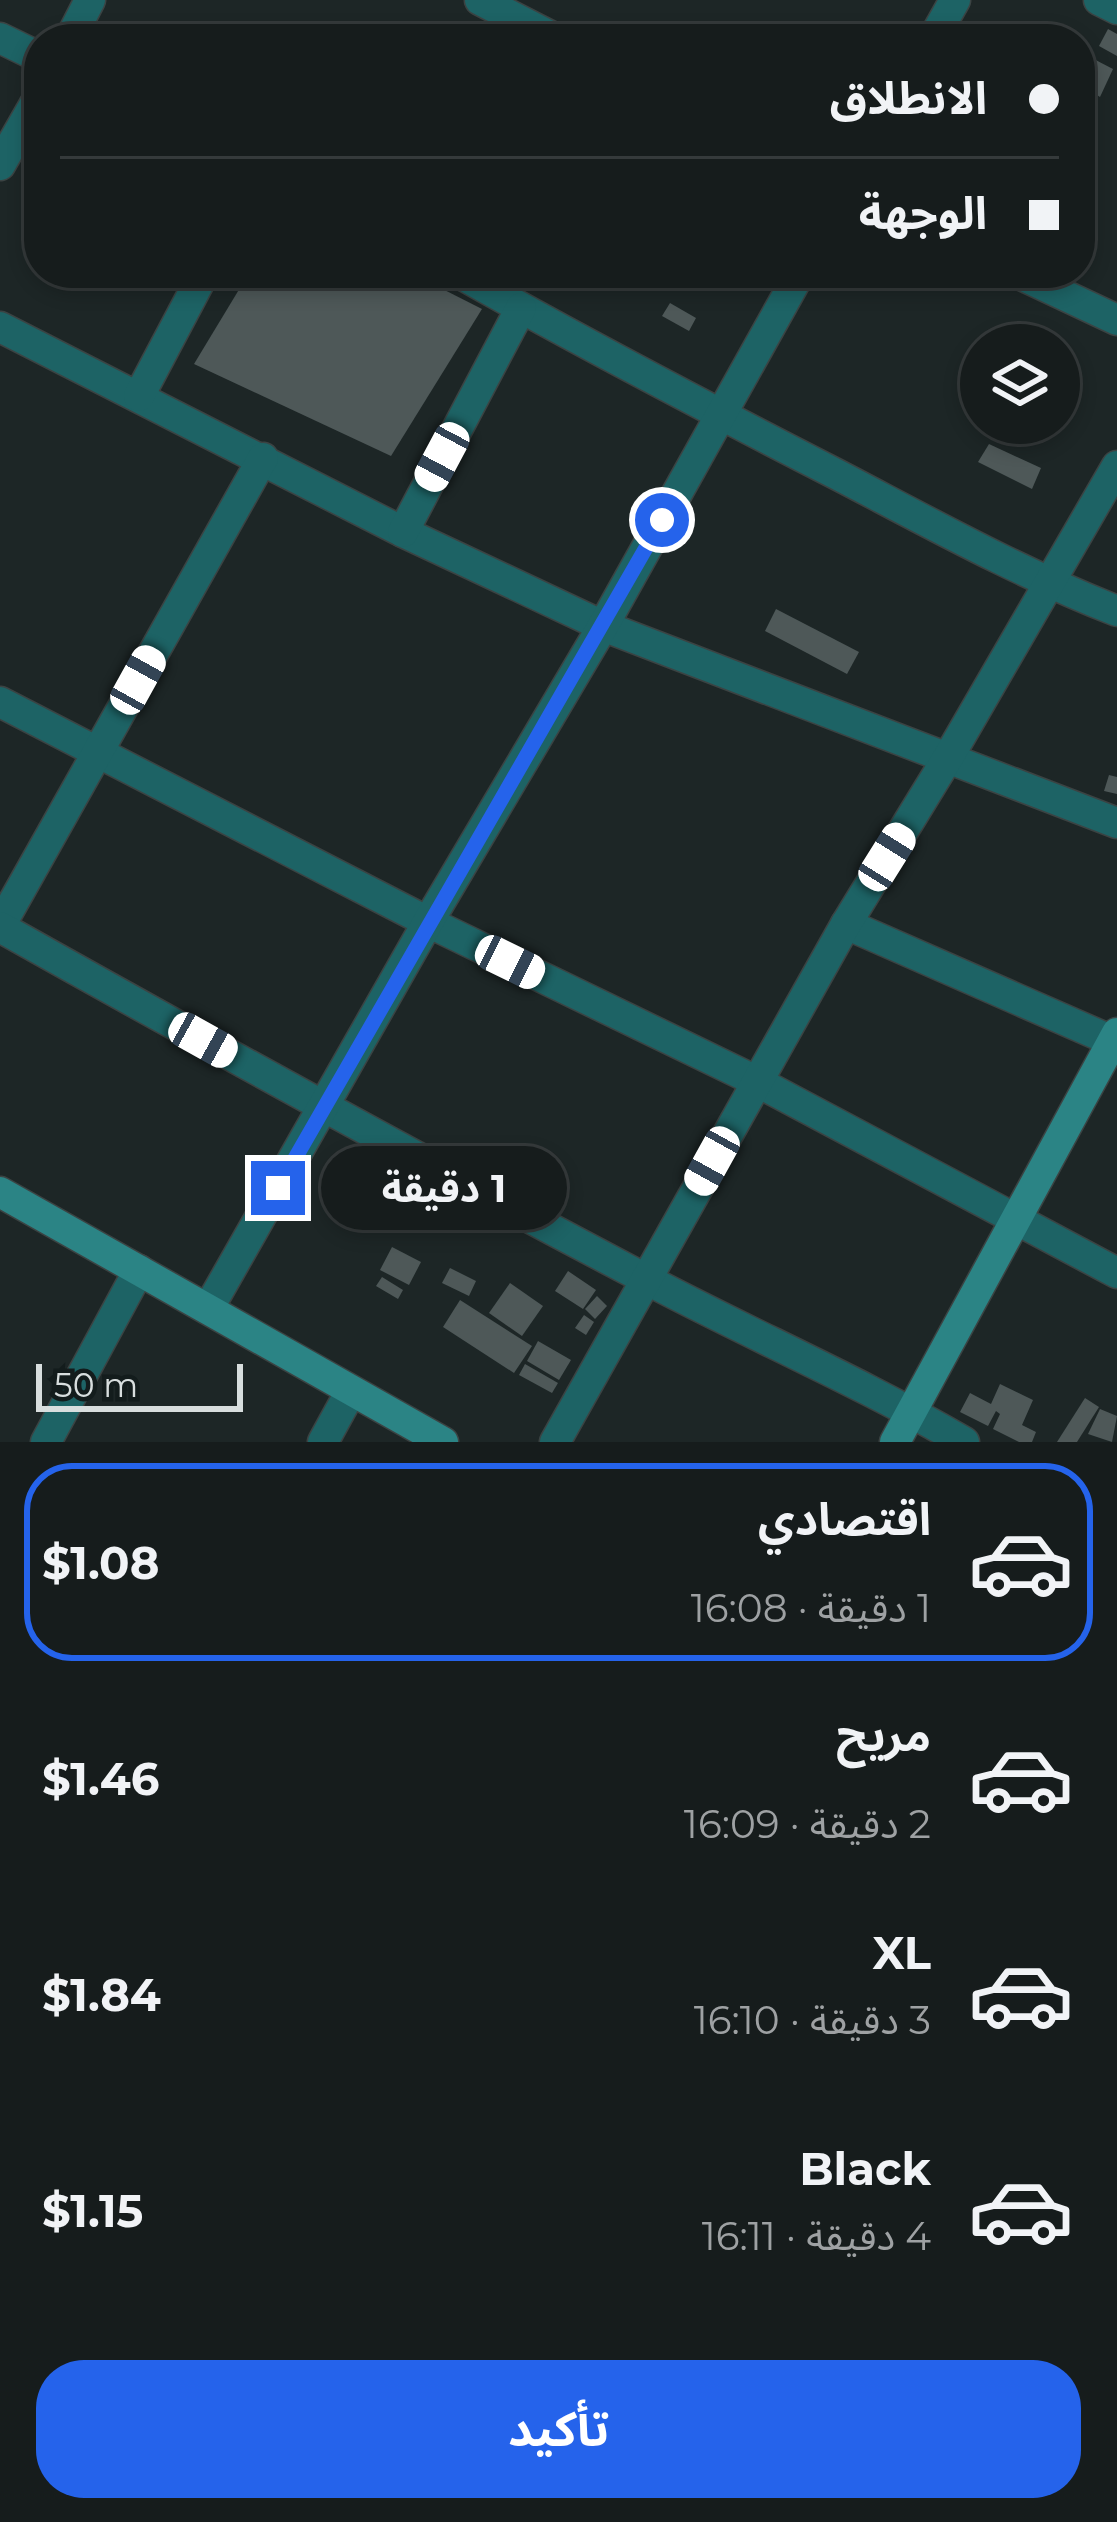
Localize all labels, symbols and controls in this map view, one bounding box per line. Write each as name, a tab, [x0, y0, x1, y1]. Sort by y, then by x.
text: الانطلاق	[830, 70, 987, 125]
text: الوجهة	[859, 185, 987, 240]
map controls	[960, 324, 1080, 444]
button: layers	[960, 324, 1080, 444]
car	[409, 417, 475, 497]
route start	[635, 493, 689, 547]
car	[105, 640, 171, 720]
car	[853, 817, 921, 897]
car	[470, 930, 550, 994]
car	[163, 1007, 243, 1073]
car	[679, 1121, 745, 1201]
callout: 1 دقيقة	[320, 1146, 566, 1230]
route end	[251, 1161, 305, 1215]
text: 1 دقيقة	[382, 1164, 506, 1212]
scale bar	[36, 1358, 243, 1411]
text: 50 m	[54, 1365, 138, 1405]
text: اقتصادي	[758, 1491, 931, 1546]
icon: car	[967, 1508, 1075, 1616]
text: $1.08	[42, 1535, 159, 1590]
text: 1 دقيقة · 16:08	[691, 1584, 931, 1632]
text: مريح	[836, 1707, 931, 1762]
icon: car	[967, 1724, 1075, 1832]
text: $1.46	[42, 1751, 159, 1806]
text: 2 دقيقة · 16:09	[684, 1800, 931, 1848]
text: XL	[873, 1925, 931, 1980]
icon: car	[967, 1940, 1075, 2048]
text: $1.84	[42, 1967, 161, 2022]
text: 3 دقيقة · 16:10	[694, 1996, 931, 2044]
text: Black	[799, 2141, 931, 2196]
icon: car	[967, 2156, 1075, 2264]
text: $1.15	[42, 2183, 143, 2238]
text: 4 دقيقة · 16:11	[702, 2212, 931, 2260]
button: تأكيد	[36, 2360, 1081, 2498]

